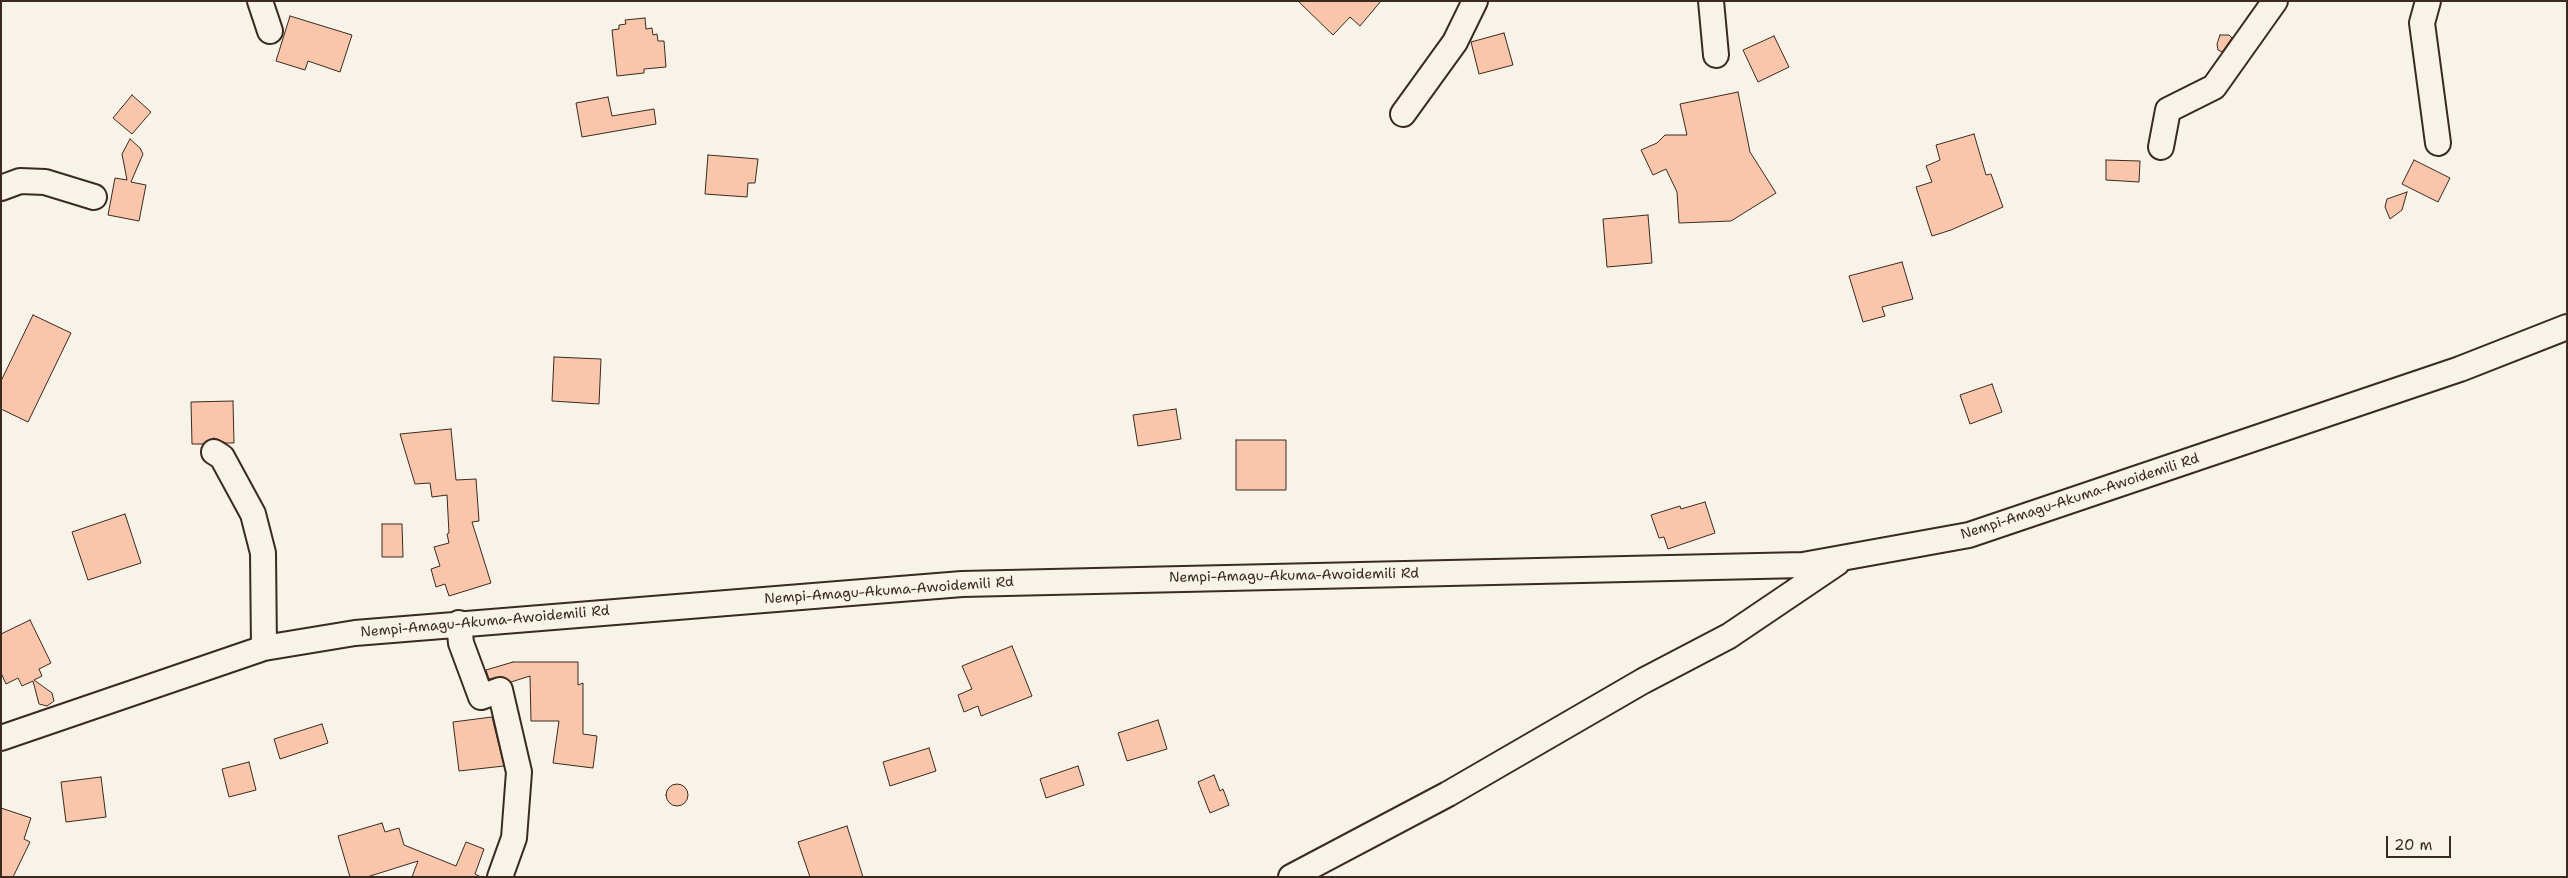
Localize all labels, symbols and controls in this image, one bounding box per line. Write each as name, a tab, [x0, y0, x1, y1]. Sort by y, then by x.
street label: Nempi-Amagu-Akuma-Awoidemili Rd	[1958, 450, 2202, 544]
street label: Nempi-Amagu-Akuma-Awoidemili Rd	[1169, 565, 1419, 587]
street label: Nempi-Amagu-Akuma-Awoidemili Rd	[764, 574, 1014, 608]
street label: Nempi-Amagu-Akuma-Awoidemili Rd	[360, 603, 610, 641]
scale bar	[2388, 826, 2453, 858]
text: 20 m	[2394, 835, 2433, 855]

